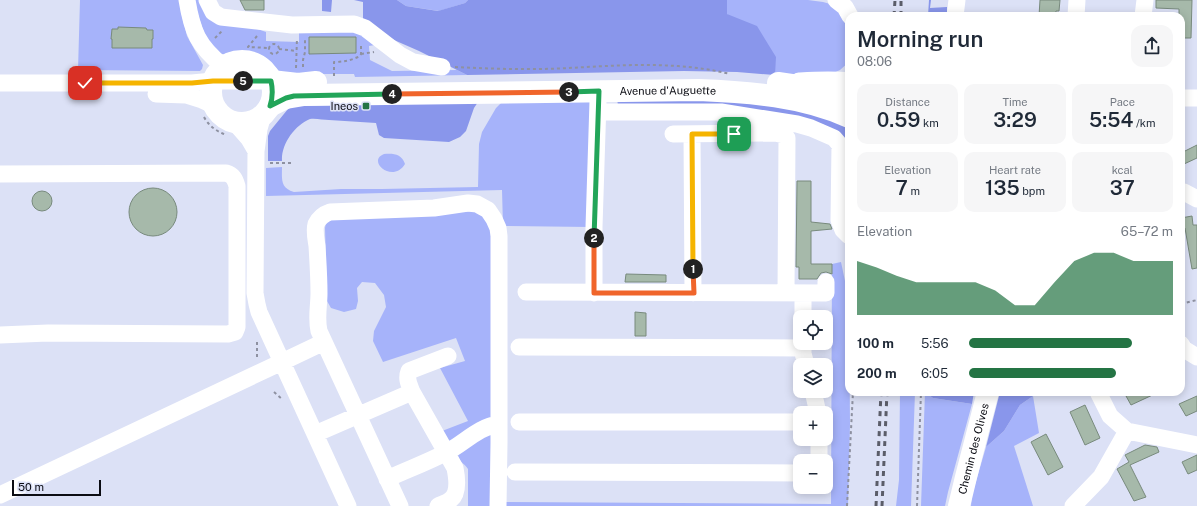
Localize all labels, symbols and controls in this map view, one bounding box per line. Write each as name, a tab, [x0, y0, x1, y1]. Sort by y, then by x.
button: share	[1131, 25, 1173, 67]
text: Morning run	[857, 26, 983, 52]
text: 08:06	[857, 54, 892, 69]
pin	[68, 66, 102, 100]
pin: 5	[233, 71, 253, 91]
icon: check	[74, 72, 96, 94]
text: 5	[239, 75, 247, 87]
pin: 3	[559, 82, 579, 102]
pin: 4	[382, 84, 402, 104]
street label: Avenue d'Auguette	[619, 84, 716, 97]
text: 3	[565, 86, 573, 98]
text: 4	[388, 88, 396, 100]
text: Distance	[885, 96, 930, 108]
text: Time	[1002, 96, 1028, 108]
text: Pace	[1110, 96, 1135, 108]
place label: Ineos	[331, 100, 358, 112]
marker: Ineos	[361, 101, 371, 111]
text: 0.59	[877, 108, 920, 132]
text: 3:29	[993, 108, 1037, 132]
text: 5:54	[1089, 108, 1133, 132]
pin	[717, 117, 751, 151]
text: km	[920, 117, 939, 129]
text: /km	[1133, 117, 1156, 129]
icon: arrive	[723, 123, 745, 145]
text: Elevation	[884, 164, 931, 176]
text: Heart rate	[989, 164, 1041, 176]
text: kcal	[1112, 164, 1133, 176]
text: 7	[895, 176, 908, 200]
text: 135	[985, 176, 1020, 200]
text: 37	[1110, 176, 1135, 200]
text: m	[908, 185, 920, 197]
text: bpm	[1020, 185, 1045, 197]
text: Elevation	[857, 224, 912, 239]
text: 65–72 m	[1121, 224, 1173, 239]
pin: 2	[584, 228, 604, 248]
text: 2	[591, 232, 598, 244]
pin: 1	[683, 259, 703, 279]
text: 1	[691, 263, 695, 275]
map controls	[793, 310, 833, 494]
button: locate	[793, 310, 833, 350]
text: 100 m	[857, 336, 894, 351]
text: 5:56	[921, 336, 949, 351]
button: layers	[793, 358, 833, 398]
text: 200 m	[857, 366, 897, 381]
text: 6:05	[921, 366, 948, 381]
street label: Chemin des Olives	[956, 402, 991, 496]
button: +	[793, 406, 833, 446]
button: −	[793, 454, 833, 494]
scale bar	[12, 478, 101, 497]
text: 50 m	[18, 481, 44, 493]

